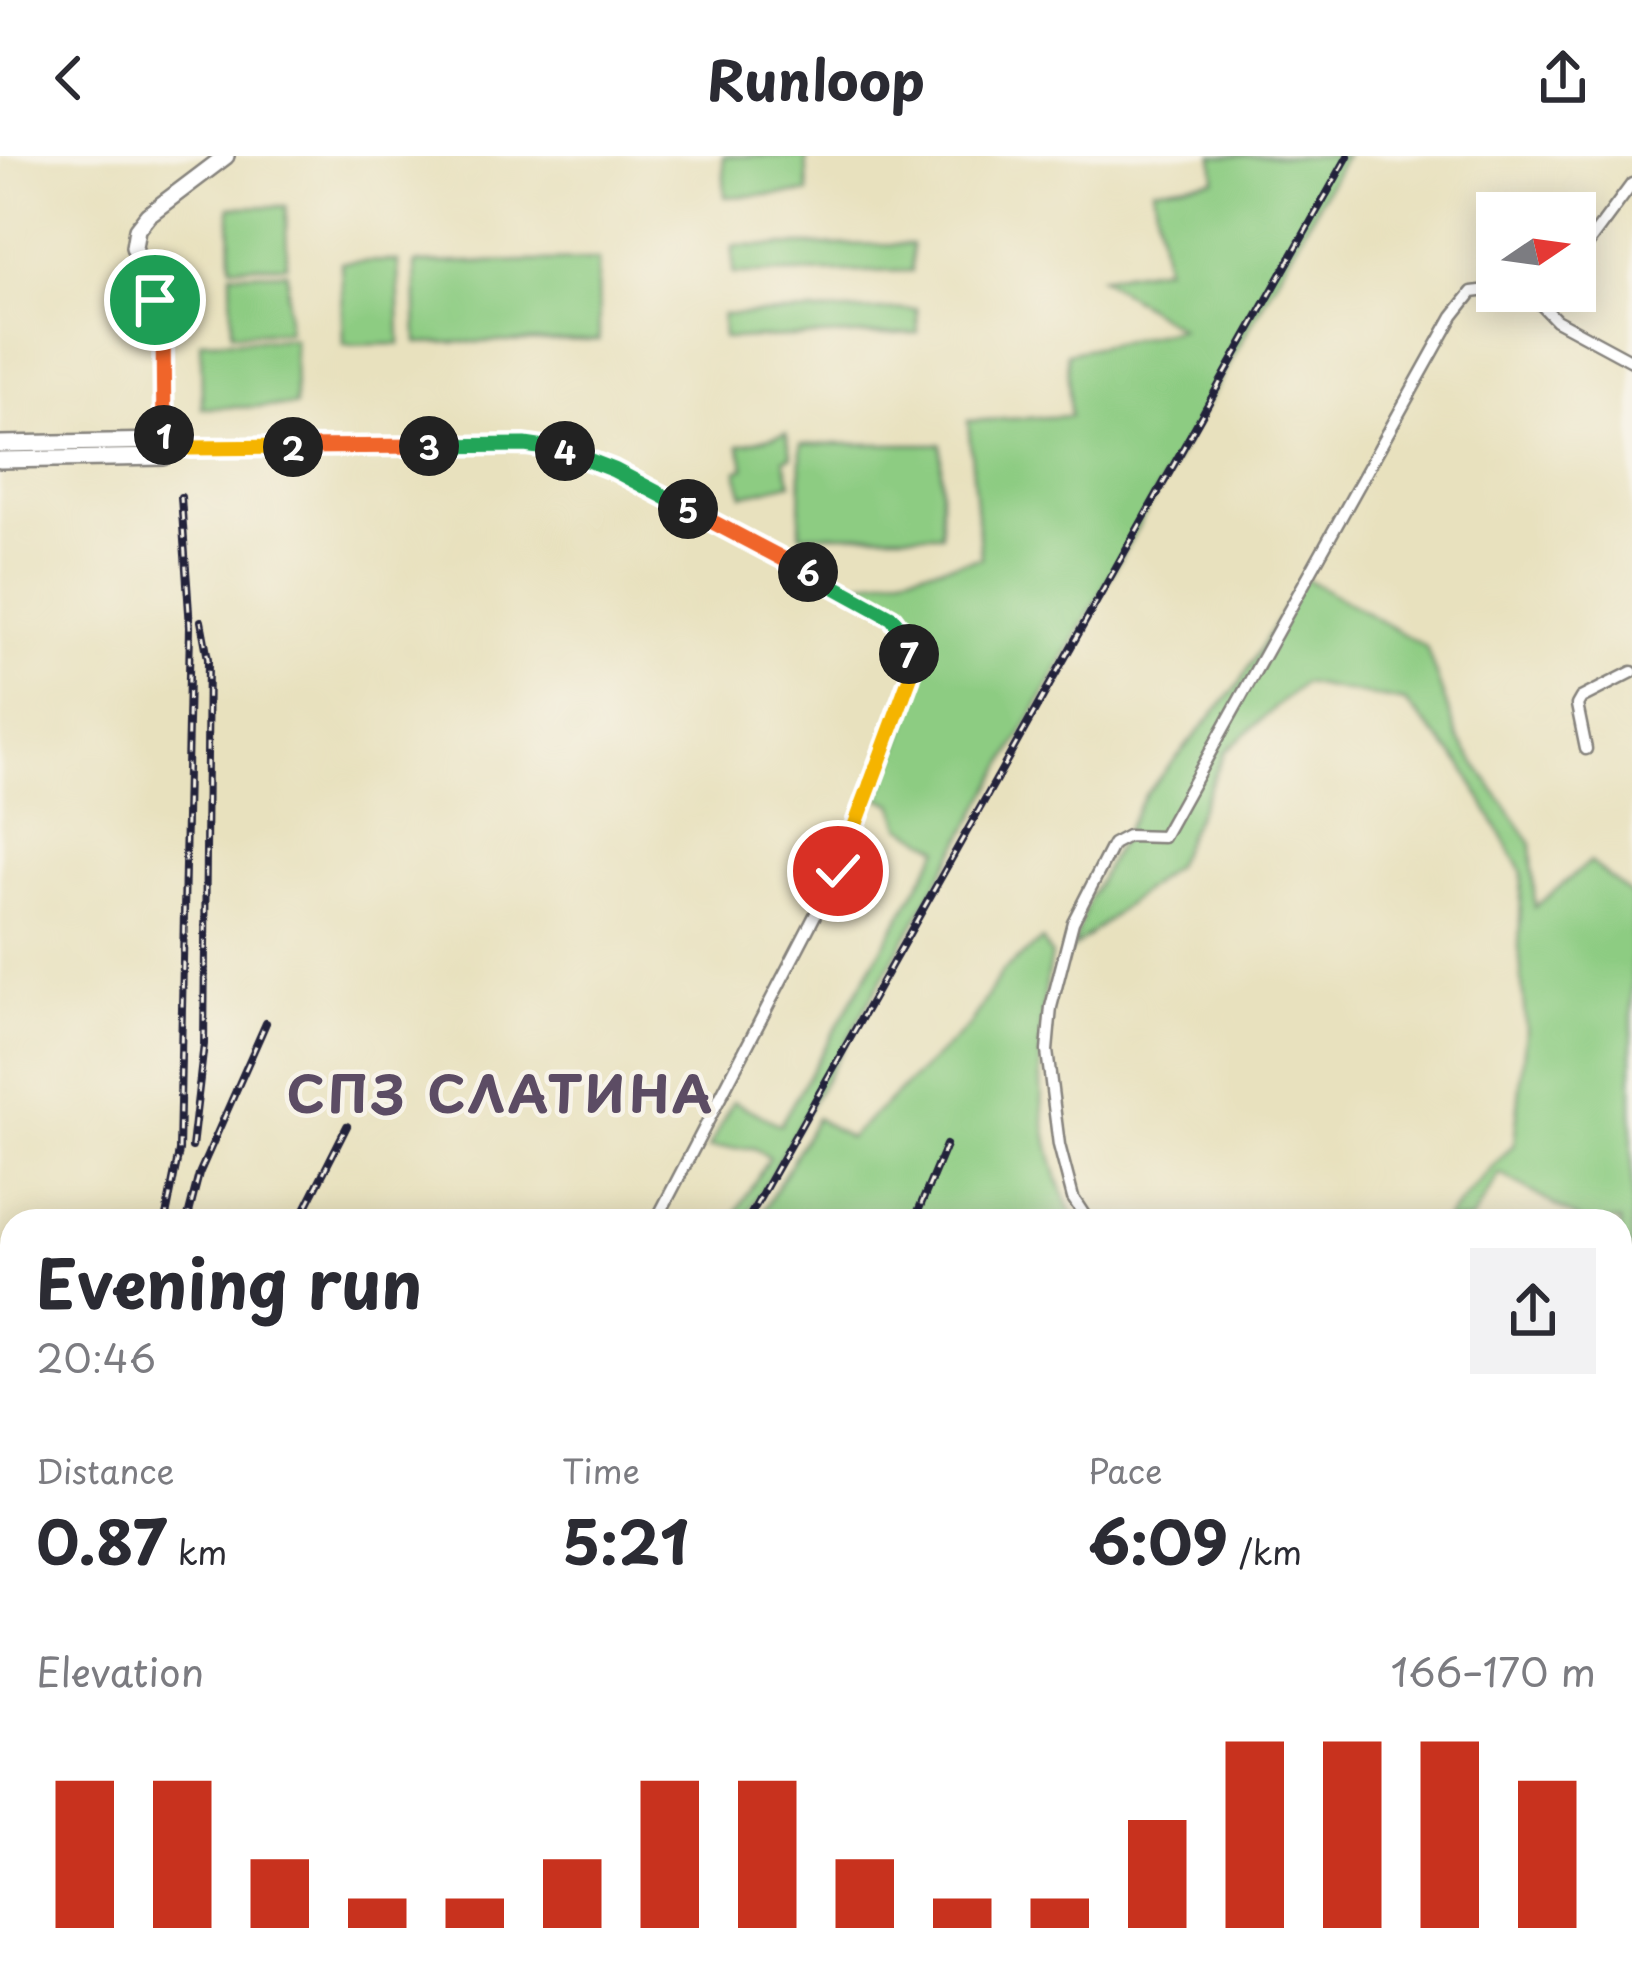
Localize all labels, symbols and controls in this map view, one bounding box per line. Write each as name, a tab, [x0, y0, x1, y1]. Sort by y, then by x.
text: Runloop	[707, 38, 925, 119]
icon: back	[36, 45, 102, 111]
icon: share	[1530, 45, 1596, 111]
north arrow	[1476, 192, 1596, 312]
map controls	[1476, 192, 1596, 312]
pin	[104, 249, 206, 351]
icon: arrive	[122, 267, 188, 333]
pin: 1	[134, 405, 194, 465]
text: 1	[156, 410, 172, 460]
pin: 3	[399, 416, 459, 476]
pin: 2	[263, 417, 323, 477]
text: 3	[418, 421, 440, 471]
pin: 4	[535, 421, 595, 481]
text: 2	[281, 422, 305, 472]
text: 4	[554, 426, 576, 476]
pin: 5	[658, 479, 718, 539]
text: 5	[677, 484, 699, 534]
pin: 6	[778, 542, 838, 602]
text: 6	[796, 547, 820, 597]
pin: 7	[879, 624, 939, 684]
text: 7	[900, 629, 918, 679]
pin	[787, 820, 889, 922]
icon: check	[805, 838, 871, 904]
district label: СПЗ СЛАТИНА	[287, 1053, 715, 1130]
text: Evening run	[36, 1232, 422, 1331]
button: share	[1470, 1248, 1596, 1374]
text: 20:46	[36, 1327, 156, 1386]
text: Distance	[36, 1445, 174, 1495]
text: Time	[562, 1445, 640, 1495]
text: Pace	[1088, 1445, 1162, 1495]
text: 0.87	[36, 1495, 167, 1585]
text: 5:21	[562, 1495, 689, 1585]
text: 6:09	[1088, 1495, 1228, 1585]
text: km	[167, 1526, 227, 1576]
text: /km	[1228, 1526, 1302, 1576]
text: Elevation	[36, 1641, 204, 1700]
text: 166–170 m	[1391, 1641, 1596, 1700]

